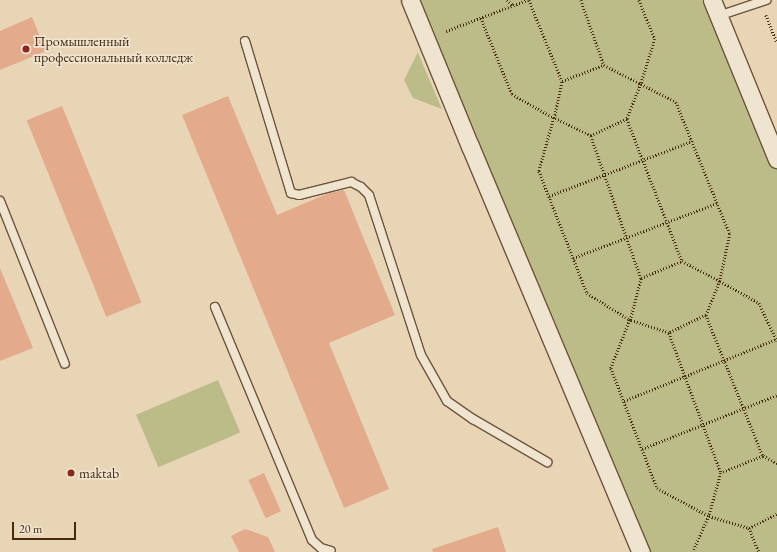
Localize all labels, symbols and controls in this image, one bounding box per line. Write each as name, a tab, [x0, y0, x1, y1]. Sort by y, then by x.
place label: Промышленный профессиональный колледж	[34, 33, 193, 66]
marker: Промышленный профессиональный колледж	[21, 44, 31, 54]
place label: maktab	[79, 465, 119, 481]
marker: maktab	[66, 468, 76, 478]
scale bar	[14, 514, 78, 540]
text: 20 m	[19, 521, 42, 537]

